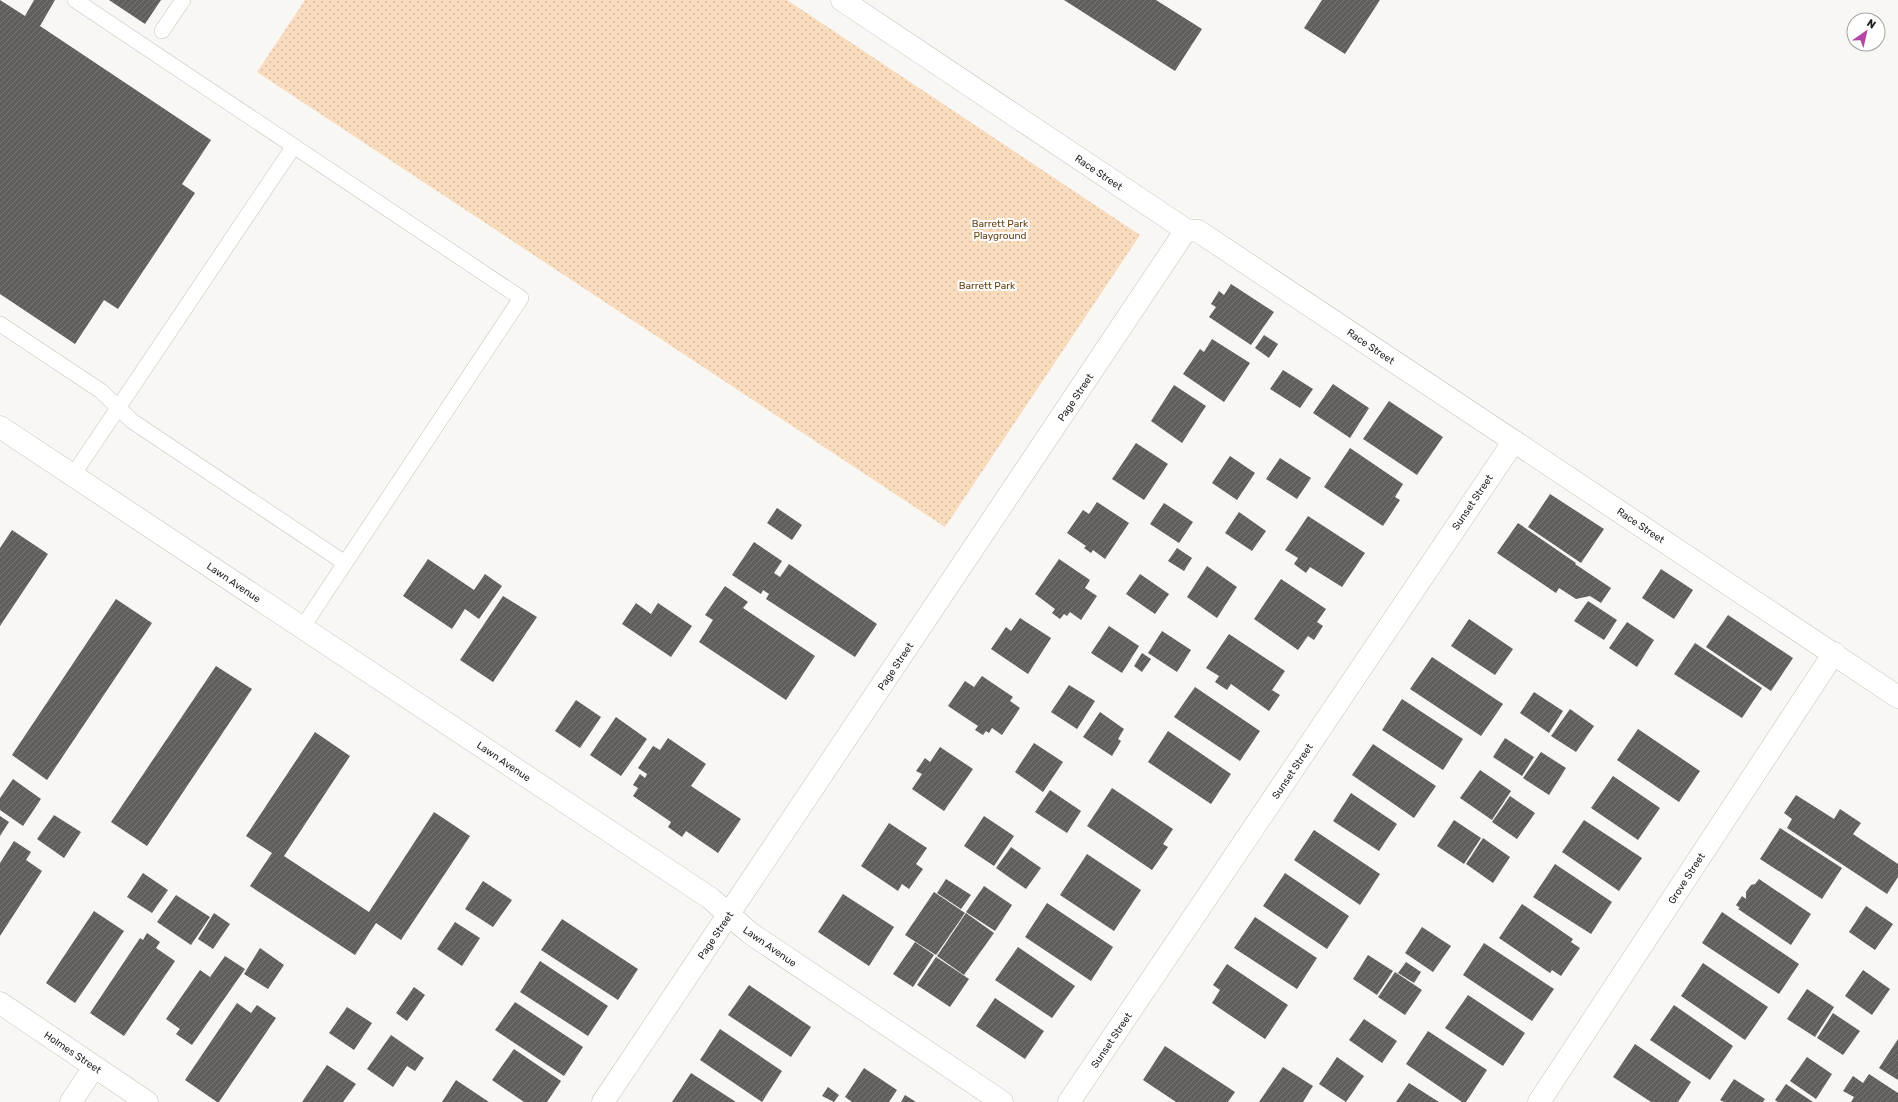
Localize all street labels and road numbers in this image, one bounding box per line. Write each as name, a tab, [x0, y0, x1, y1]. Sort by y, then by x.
street label: Race Street	[1072, 153, 1124, 193]
street label: Race Street	[1344, 327, 1396, 367]
street label: Page Street	[1056, 371, 1096, 424]
street label: Sunset Street	[1450, 473, 1496, 533]
street label: Race Street	[1614, 506, 1666, 546]
street label: Lawn Avenue	[204, 560, 263, 605]
street label: Page Street	[876, 640, 916, 693]
street label: Lawn Avenue	[474, 739, 533, 784]
street label: Sunset Street	[1270, 742, 1316, 802]
street label: Grove Street	[1666, 851, 1708, 906]
street label: Page Street	[696, 909, 736, 962]
street label: Lawn Avenue	[740, 924, 799, 970]
street label: Sunset Street	[1089, 1011, 1135, 1071]
street label: Holmes Street	[42, 1029, 103, 1076]

